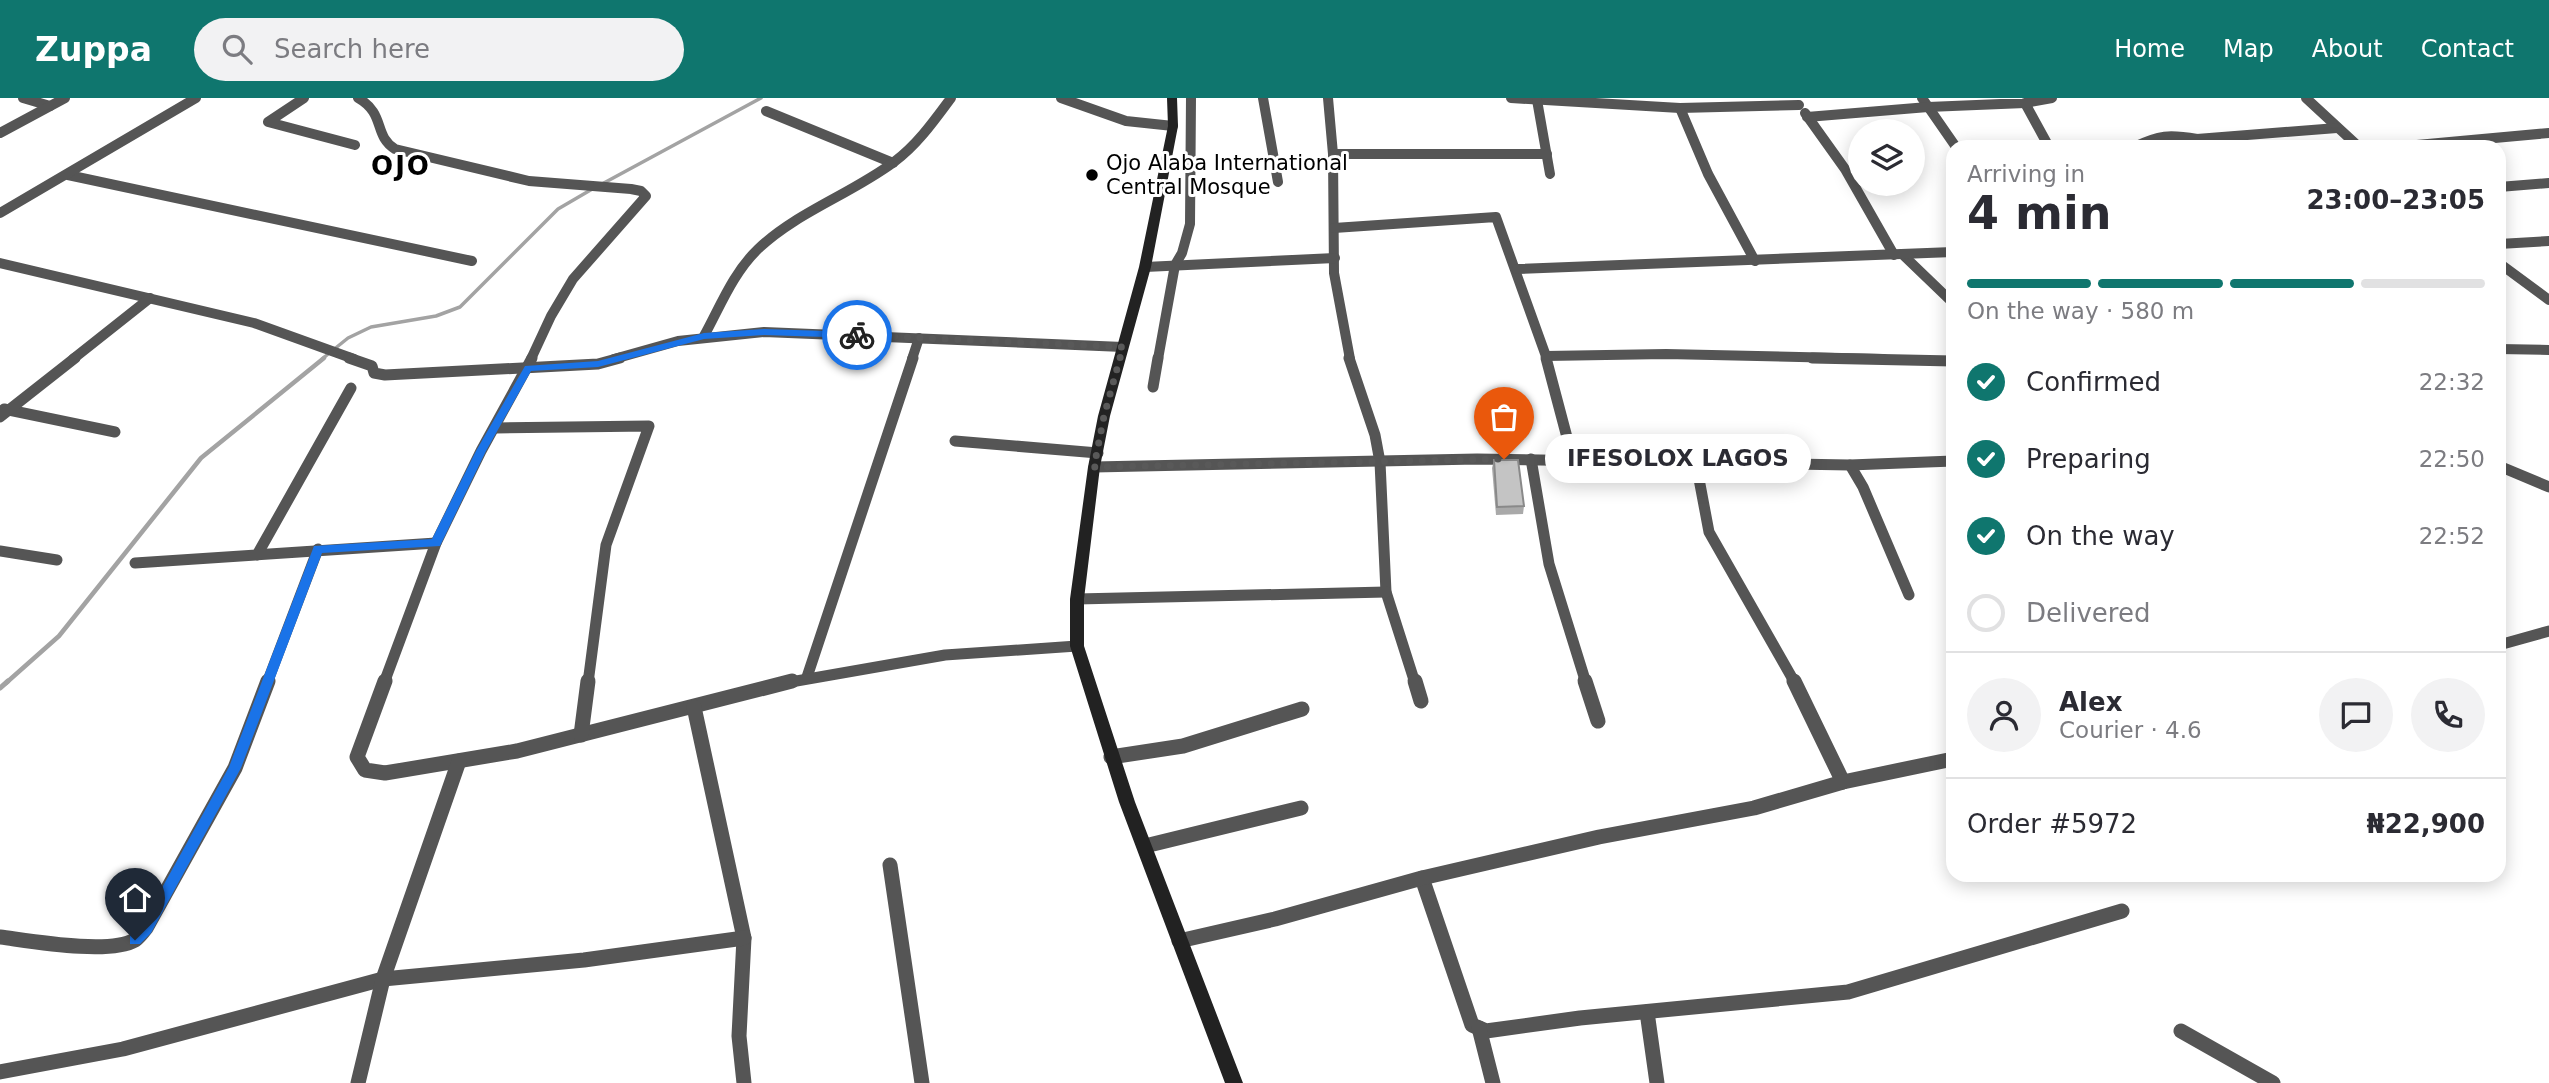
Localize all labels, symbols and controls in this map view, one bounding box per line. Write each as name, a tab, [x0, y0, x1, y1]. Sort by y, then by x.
search box	[194, 18, 684, 81]
text: Zuppa	[35, 30, 152, 69]
icon: search	[218, 30, 256, 68]
text: Search here	[274, 34, 430, 64]
text: Home	[2114, 35, 2185, 63]
text: Map	[2223, 35, 2274, 63]
text: About	[2312, 35, 2383, 63]
text: Contact	[2421, 35, 2514, 63]
map controls	[1848, 119, 1925, 196]
button: layers	[1848, 119, 1925, 196]
district label: OJO	[371, 151, 431, 181]
place label: Ojo Alaba International Central Mosque	[1106, 151, 1348, 199]
text: Arriving in	[1967, 161, 2085, 187]
marker: Ojo Alaba International Central Mosque	[1084, 167, 1100, 183]
text: 23:00–23:05	[2306, 185, 2485, 215]
text: 4 min	[1967, 186, 2111, 240]
text: On the way · 580 m	[1967, 298, 2194, 324]
courier	[822, 300, 892, 370]
icon: bike	[838, 316, 876, 354]
icon: check	[1967, 363, 2005, 401]
text: Confirmed	[2026, 367, 2161, 397]
text: 22:32	[2419, 369, 2485, 395]
pin	[1474, 387, 1534, 459]
icon: bag	[1485, 398, 1523, 436]
callout: IFESOLOX LAGOS	[1546, 434, 1812, 484]
icon: check	[1967, 440, 2005, 478]
text: Preparing	[2026, 444, 2151, 474]
text: IFESOLOX LAGOS	[1567, 445, 1789, 471]
text: 22:50	[2419, 446, 2485, 472]
icon: check	[1967, 517, 2005, 555]
text: On the way	[2026, 521, 2175, 551]
text: 22:52	[2419, 523, 2485, 549]
text: Delivered	[2026, 598, 2150, 628]
button: person	[1967, 678, 2041, 752]
button: chat	[2319, 678, 2393, 752]
button: phone	[2411, 678, 2485, 752]
text: Alex	[2059, 687, 2122, 717]
text: Courier · 4.6	[2059, 717, 2202, 743]
text: Order #5972	[1967, 809, 2137, 839]
text: ₦22,900	[2367, 809, 2485, 839]
pin	[105, 868, 165, 940]
icon: home	[116, 879, 154, 917]

